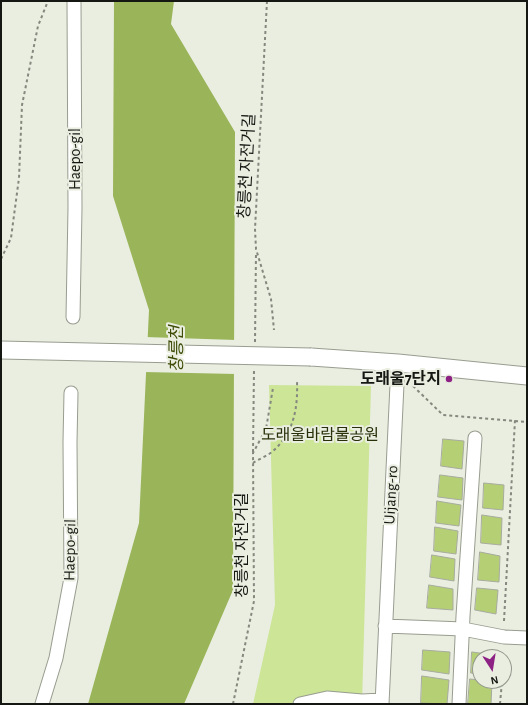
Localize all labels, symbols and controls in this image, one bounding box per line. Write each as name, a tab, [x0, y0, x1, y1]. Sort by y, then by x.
street label: 창릉천 자전거길	[235, 113, 259, 219]
street label: Haepo-gil	[65, 128, 85, 190]
water label: 창릉천	[167, 326, 187, 372]
place label: 도래울7단지	[360, 369, 441, 389]
marker: 도래울7단지	[444, 374, 454, 384]
park label: 도래울바람물공원	[261, 425, 379, 445]
street label: Uijang-ro	[380, 465, 402, 525]
street label: 창릉천 자전거길	[232, 492, 252, 598]
street label: Haepo-gil	[60, 519, 80, 581]
north arrow	[472, 649, 512, 689]
text: N	[490, 674, 499, 686]

